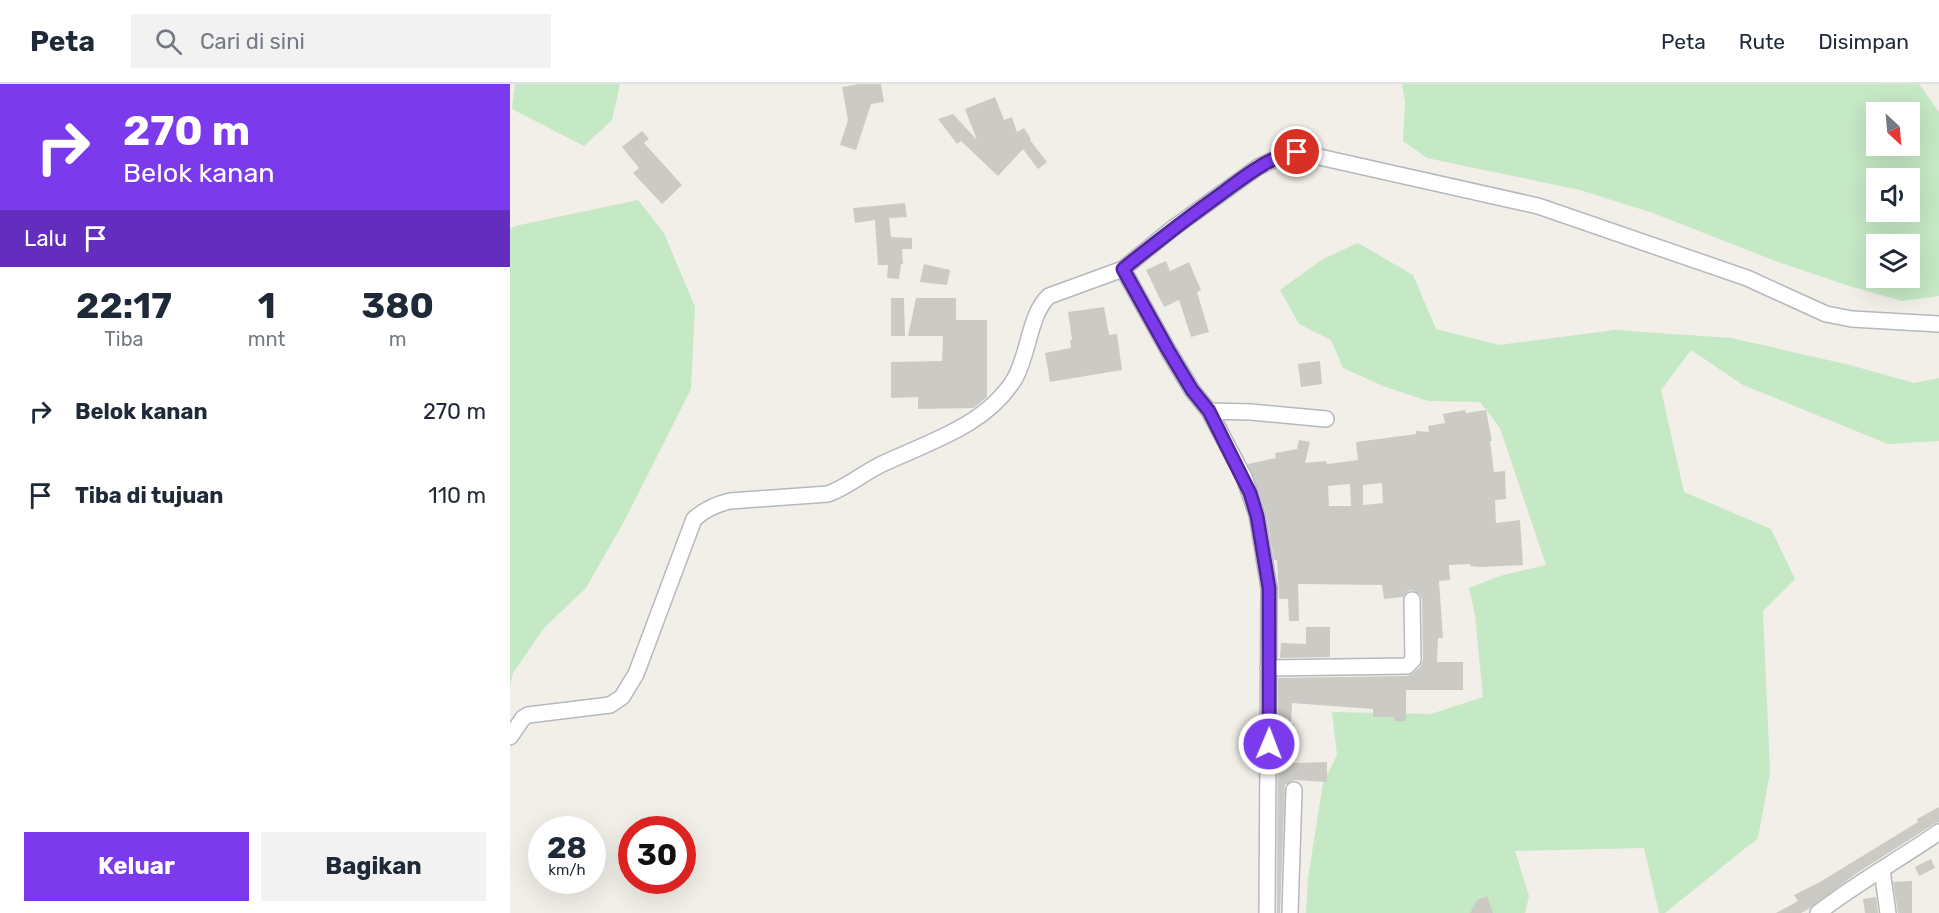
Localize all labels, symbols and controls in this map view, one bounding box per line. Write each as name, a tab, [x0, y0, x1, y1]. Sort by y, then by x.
search box	[131, 14, 551, 68]
text: Peta	[30, 25, 95, 58]
icon: search	[152, 25, 185, 58]
text: Cari di sini	[200, 28, 305, 55]
text: Peta	[1661, 29, 1706, 54]
text: Rute	[1739, 29, 1785, 54]
text: Disimpan	[1818, 29, 1909, 54]
north arrow	[1866, 102, 1920, 156]
map controls	[1866, 102, 1920, 288]
text: 270 m	[123, 106, 250, 156]
icon: right	[24, 108, 102, 186]
pin	[1271, 126, 1322, 177]
icon: arrive	[1280, 135, 1313, 168]
text: Belok kanan	[123, 157, 275, 189]
button: sound	[1866, 168, 1920, 222]
icon: arrive	[79, 222, 112, 255]
text: Lalu	[24, 225, 67, 252]
button: layers	[1866, 234, 1920, 288]
text: 22:17	[76, 284, 172, 327]
text: 1	[258, 284, 276, 327]
text: 380	[361, 284, 434, 327]
text: Tiba	[104, 327, 144, 351]
text: mnt	[248, 327, 285, 351]
text: m	[389, 327, 407, 351]
icon: right	[24, 395, 57, 428]
text: Belok kanan	[75, 398, 208, 425]
text: 270 m	[423, 398, 486, 425]
icon: arrive	[24, 479, 57, 512]
text: Tiba di tujuan	[75, 482, 223, 509]
text: 110 m	[428, 482, 486, 509]
position arrow	[1237, 712, 1301, 776]
speed limit sign: 30	[618, 816, 696, 894]
text: 28	[547, 830, 587, 866]
button: Keluar	[24, 832, 249, 901]
button: Bagikan	[261, 832, 486, 901]
text: km/h	[548, 861, 586, 879]

